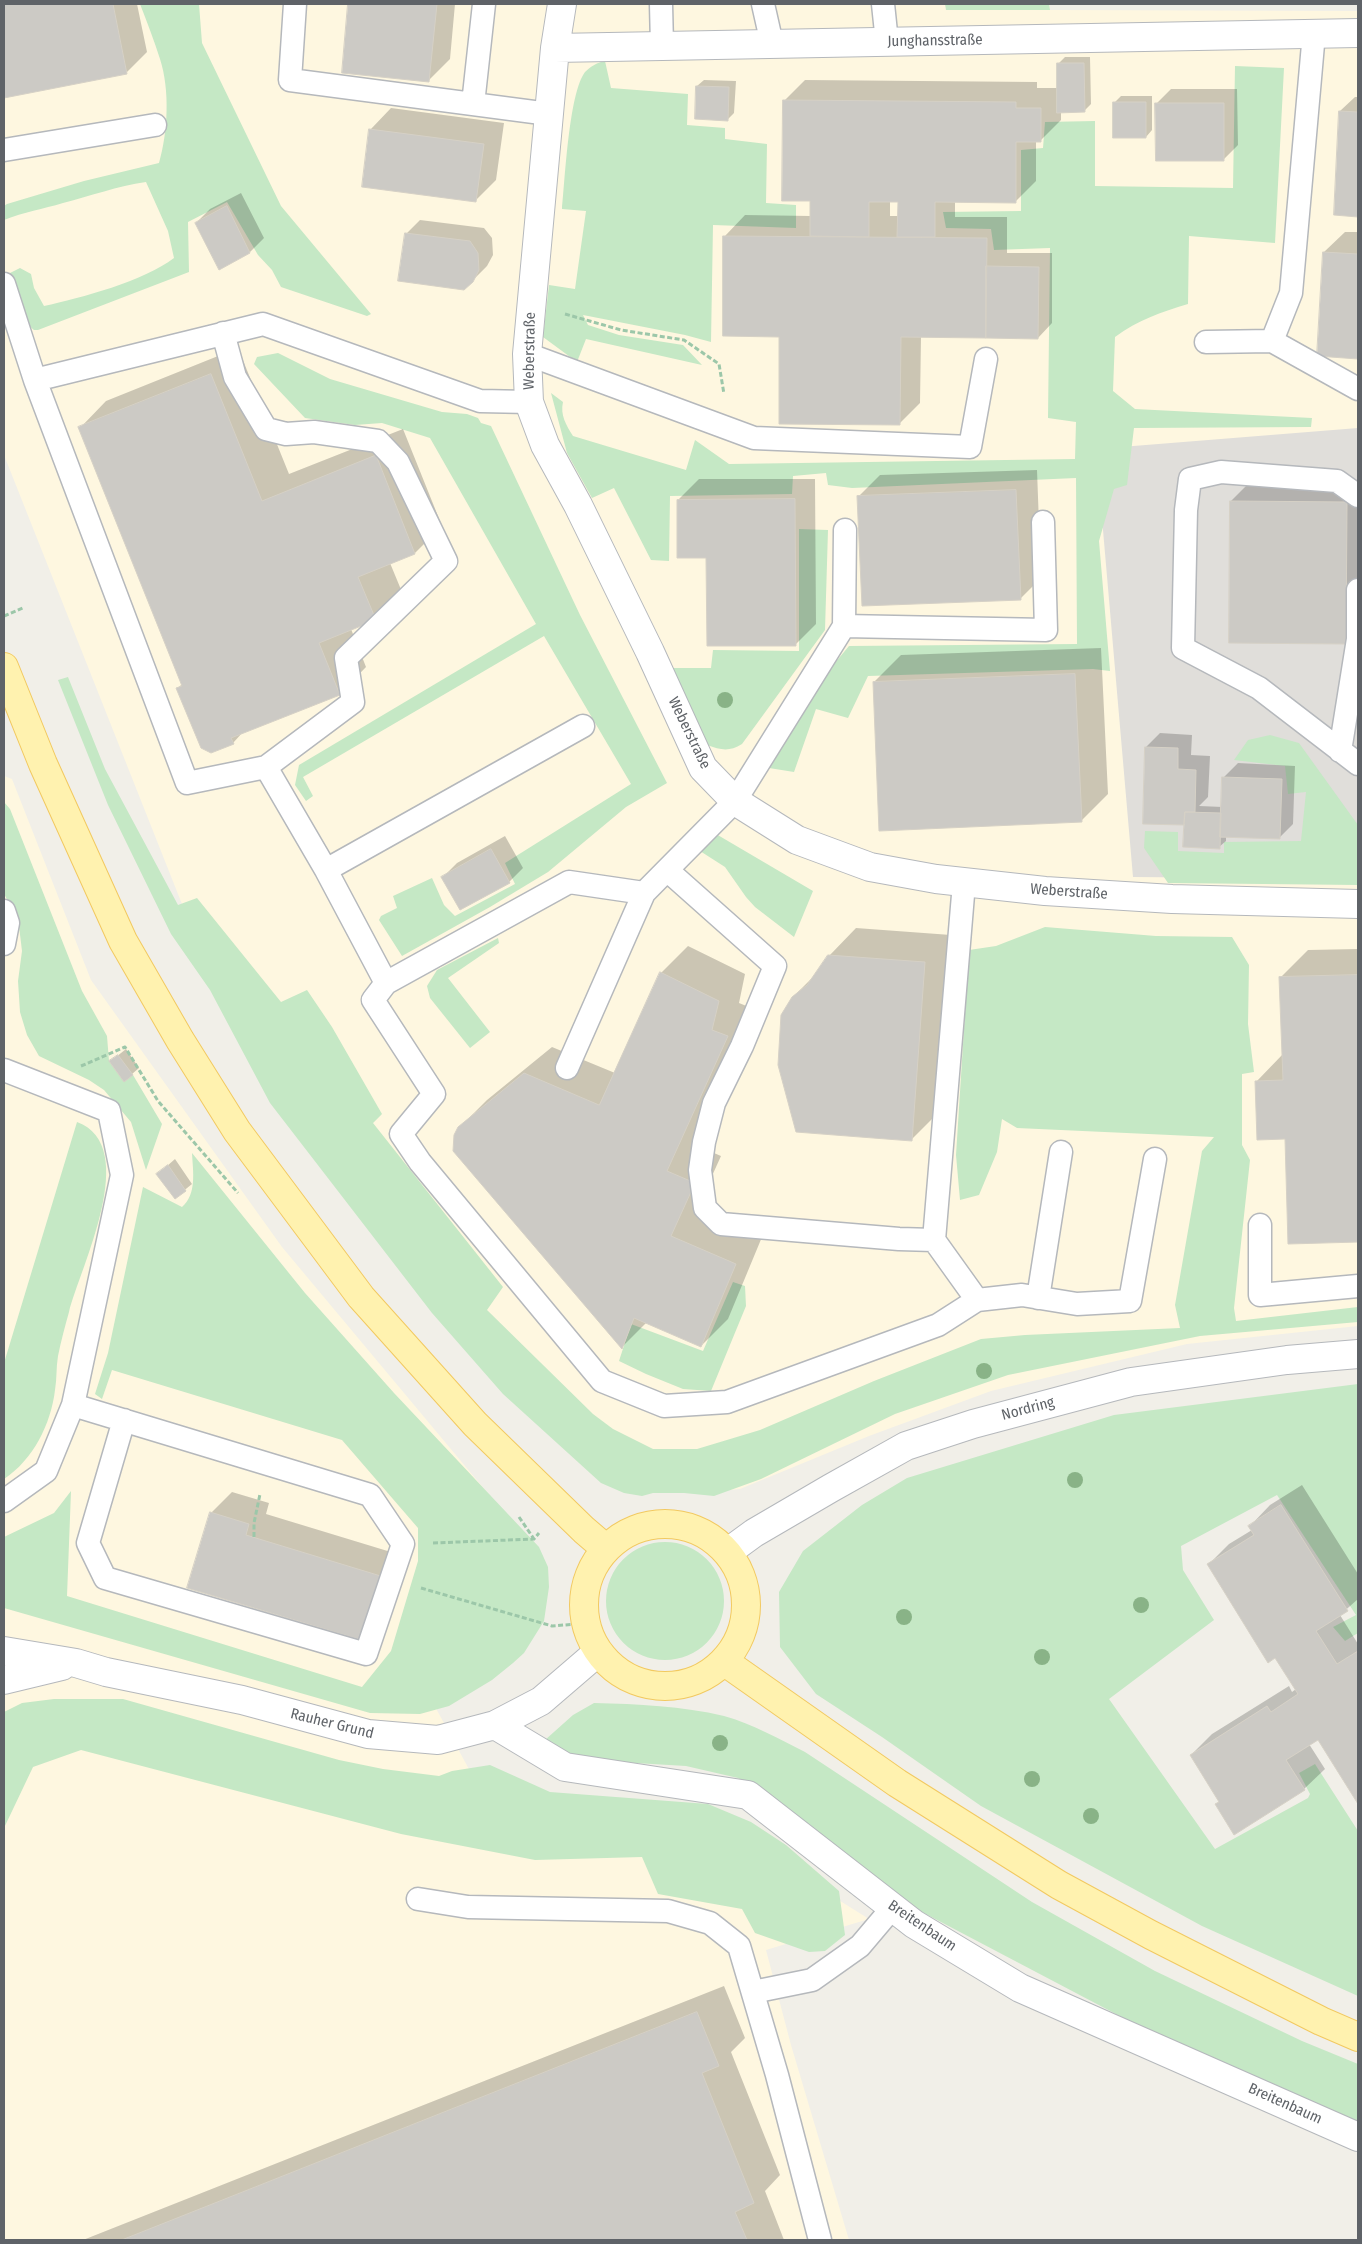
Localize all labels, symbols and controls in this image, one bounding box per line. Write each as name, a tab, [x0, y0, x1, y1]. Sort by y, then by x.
street label: Junghansstraße	[887, 31, 983, 51]
street label: Weberstraße	[520, 312, 540, 390]
street label: Weberstraße	[664, 694, 714, 772]
street label: Weberstraße	[1030, 880, 1108, 904]
street label: Nordring	[1000, 1393, 1056, 1425]
street label: Rauher Grund	[289, 1705, 375, 1743]
street label: Breitenbaum	[884, 1897, 960, 1955]
street label: Breitenbaum	[1245, 2080, 1325, 2128]

